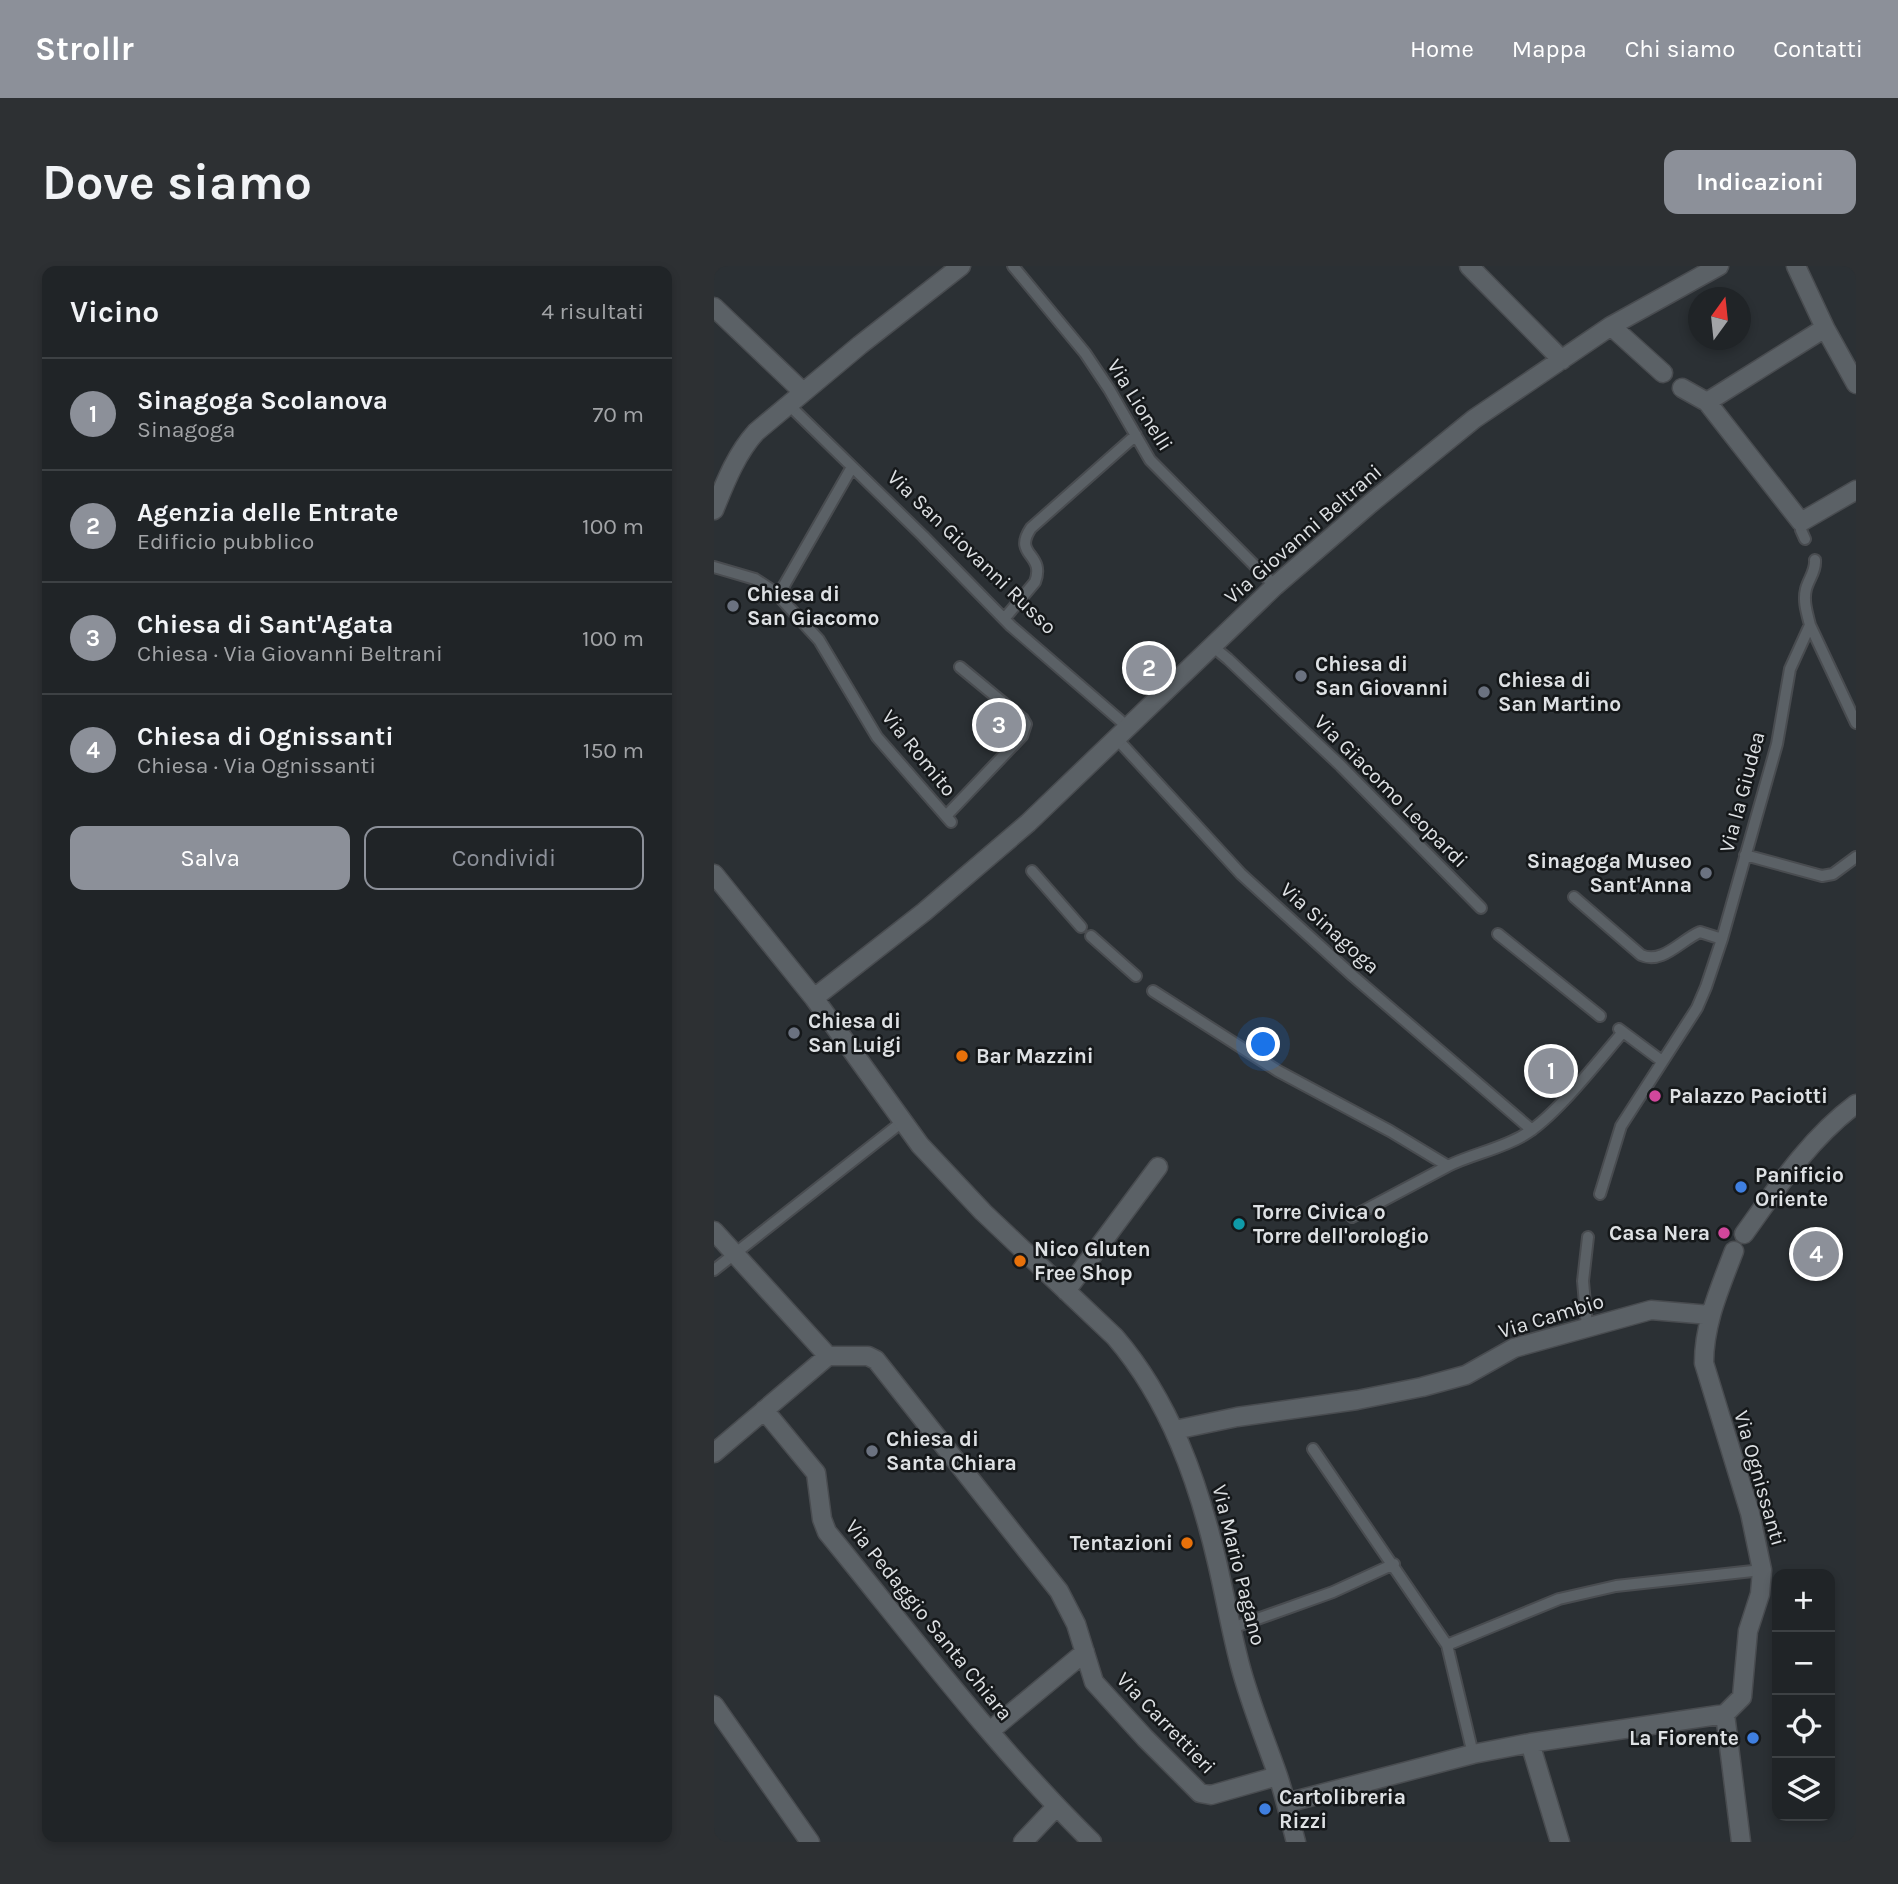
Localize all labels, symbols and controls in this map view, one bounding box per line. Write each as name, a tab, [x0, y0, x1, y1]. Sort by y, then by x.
text: Strollr	[35, 30, 134, 68]
text: Home	[1410, 35, 1474, 63]
text: Mappa	[1512, 35, 1587, 63]
text: Chi siamo	[1625, 35, 1735, 63]
text: Contatti	[1773, 35, 1863, 63]
button: Indicazioni	[1664, 150, 1856, 214]
text: Dove siamo	[42, 154, 312, 211]
north arrow	[1688, 287, 1751, 350]
text: Vicino	[70, 294, 159, 330]
text: 4 risultati	[541, 298, 644, 325]
street label: Via Lionelli	[1102, 355, 1178, 455]
text: Sinagoga Scolanova	[137, 385, 388, 416]
text: 1	[89, 401, 97, 428]
text: 70 m	[593, 401, 644, 428]
text: Sinagoga	[137, 416, 236, 443]
street label: Via Giovanni Beltrani	[1220, 459, 1386, 609]
street label: Via San Giovanni Russo	[883, 465, 1061, 639]
text: Agenzia delle Entrate	[137, 497, 399, 528]
text: 2	[86, 513, 100, 540]
text: 100 m	[582, 513, 644, 540]
text: Edificio pubblico	[137, 528, 314, 555]
place label: Chiesa di San Giacomo	[747, 582, 879, 630]
marker: Chiesa di San Giacomo	[725, 598, 741, 614]
text: Chiesa di Sant'Agata	[137, 609, 394, 640]
text: 3	[86, 625, 100, 652]
text: 100 m	[582, 625, 644, 652]
text: Chiesa · Via Giovanni Beltrani	[137, 640, 443, 667]
pin: 2	[1126, 642, 1172, 694]
place label: Chiesa di San Giovanni	[1315, 652, 1448, 700]
marker: Chiesa di San Giovanni	[1293, 668, 1309, 684]
place label: Chiesa di San Martino	[1498, 668, 1621, 716]
marker: Chiesa di San Martino	[1476, 684, 1492, 700]
pin: 3	[976, 699, 1022, 751]
street label: Via Romito	[877, 705, 961, 801]
street label: Via Giacomo Leopardi	[1309, 709, 1473, 873]
text: Chiesa di Ognissanti	[137, 721, 394, 752]
street label: Via la Giudea	[1714, 729, 1770, 855]
text: 4	[86, 737, 100, 764]
text: 150 m	[583, 737, 644, 764]
text: Chiesa · Via Ognissanti	[137, 752, 376, 779]
button: Salva	[70, 826, 350, 890]
button: Condividi	[364, 826, 644, 890]
place label: Sinagoga Museo Sant'Anna	[1527, 849, 1692, 897]
marker: Sinagoga Museo Sant'Anna	[1698, 865, 1714, 881]
street label: Via Sinagoga	[1276, 877, 1384, 979]
place label: Chiesa di San Luigi	[808, 1009, 902, 1057]
marker: Chiesa di San Luigi	[786, 1025, 802, 1041]
your location	[1246, 1027, 1280, 1061]
place label: Bar Mazzini	[976, 1044, 1094, 1068]
pin: 1	[1528, 1045, 1574, 1097]
marker: Bar Mazzini	[954, 1048, 970, 1064]
place label: Palazzo Paciotti	[1669, 1084, 1828, 1108]
marker: Palazzo Paciotti	[1647, 1088, 1663, 1104]
place label: Panificio Oriente	[1755, 1163, 1844, 1211]
marker: Panificio Oriente	[1733, 1179, 1749, 1195]
place label: Torre Civica o Torre dell'orologio	[1253, 1200, 1429, 1248]
marker: Torre Civica o Torre dell'orologio	[1231, 1216, 1247, 1232]
place label: Casa Nera	[1609, 1221, 1710, 1245]
marker: Casa Nera	[1716, 1225, 1732, 1241]
pin: 4	[1793, 1228, 1839, 1280]
place label: Nico Gluten Free Shop	[1034, 1237, 1151, 1285]
marker: Nico Gluten Free Shop	[1012, 1253, 1028, 1269]
street label: Via Cambio	[1495, 1289, 1607, 1343]
street label: Via Ognissanti	[1729, 1408, 1791, 1548]
place label: Chiesa di Santa Chiara	[886, 1427, 1017, 1475]
marker: Chiesa di Santa Chiara	[864, 1443, 880, 1459]
street label: Via Mario Pagano	[1207, 1482, 1271, 1648]
street label: Via Pedaggio Santa Chiara	[841, 1515, 1017, 1725]
place label: Tentazioni	[1070, 1531, 1173, 1555]
marker: Tentazioni	[1179, 1535, 1195, 1551]
map controls	[1772, 1569, 1835, 1821]
button: +	[1772, 1569, 1835, 1632]
button: −	[1772, 1632, 1835, 1695]
street label: Via Carrettieri	[1112, 1667, 1220, 1779]
button: locate	[1772, 1695, 1835, 1758]
place label: La Fiorente	[1629, 1726, 1739, 1750]
marker: La Fiorente	[1745, 1730, 1761, 1746]
button: layers	[1772, 1758, 1835, 1821]
place label: Cartolibreria Rizzi	[1279, 1785, 1406, 1833]
marker: Cartolibreria Rizzi	[1257, 1801, 1273, 1817]

